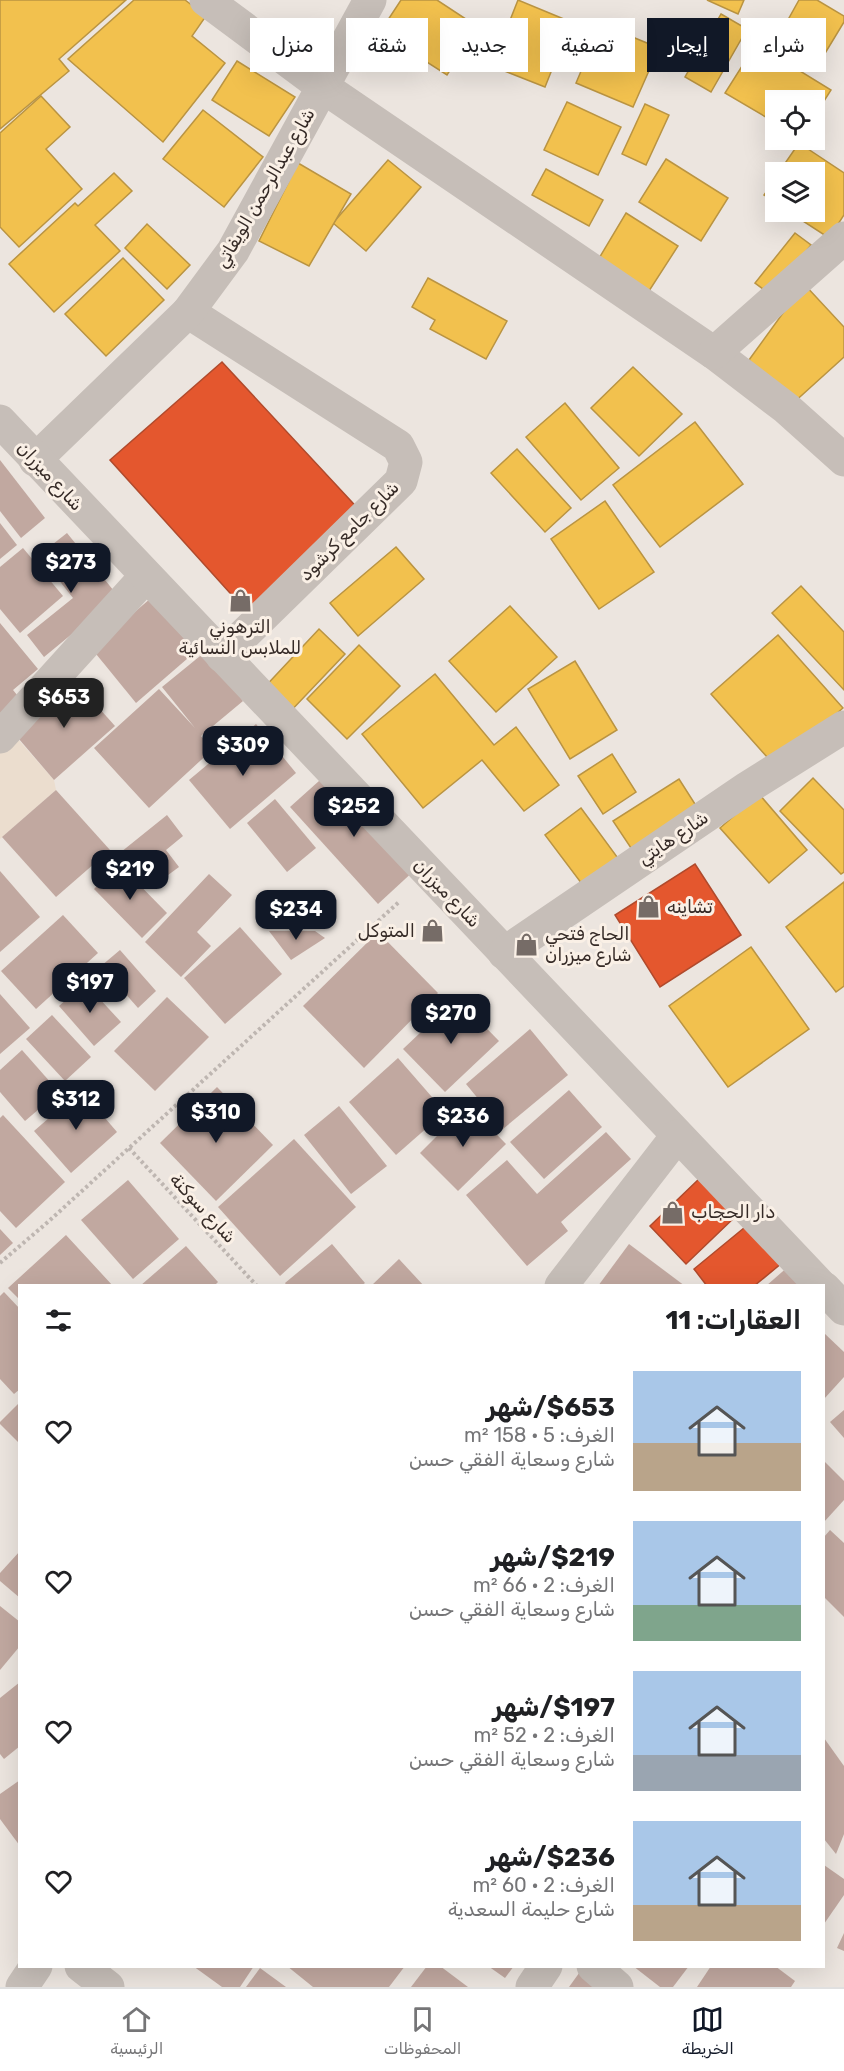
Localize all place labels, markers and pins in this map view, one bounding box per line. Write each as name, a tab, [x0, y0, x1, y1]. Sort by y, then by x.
pin: $273	[35, 543, 107, 594]
shop icon: الترهوني للملابس النسائية	[227, 588, 253, 614]
place label: الترهوني للملابس النسائية	[179, 616, 301, 659]
pin: $653	[28, 678, 100, 729]
pin: $309	[207, 726, 279, 777]
pin: $252	[318, 787, 390, 838]
pin: $219	[94, 850, 166, 901]
pin: $234	[260, 890, 332, 941]
shop icon: تشاينه	[636, 894, 662, 920]
place label: تشاينه	[667, 896, 713, 918]
shop icon: المتوكل	[420, 918, 446, 944]
place label: المتوكل	[358, 920, 415, 942]
place label: الحاج فتحي شارع ميزران	[545, 923, 632, 967]
shop icon: الحاج فتحي شارع ميزران	[514, 931, 540, 957]
pin: $197	[54, 963, 126, 1014]
pin: $270	[415, 994, 487, 1045]
pin: $312	[40, 1080, 112, 1131]
pin: $310	[180, 1093, 252, 1144]
pin: $236	[427, 1097, 499, 1148]
shop icon: دار الحجاب	[660, 1199, 686, 1225]
place label: دار الحجاب	[691, 1201, 775, 1223]

